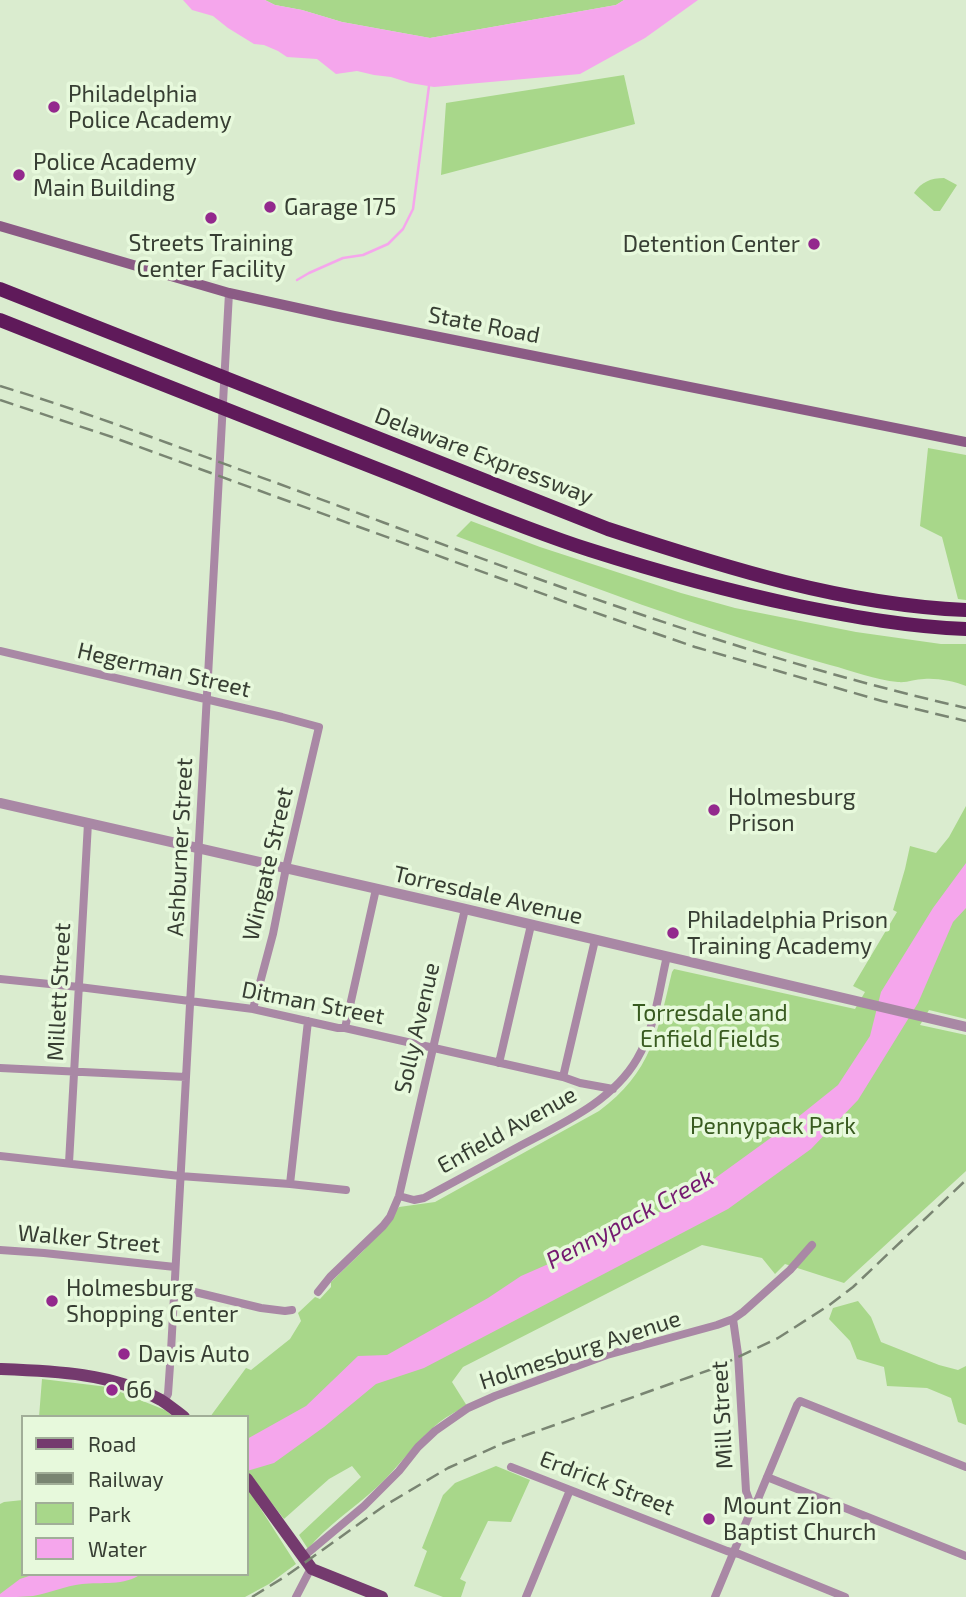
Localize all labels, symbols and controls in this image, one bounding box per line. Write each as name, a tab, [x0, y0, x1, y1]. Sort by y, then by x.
place label: Philadelphia Police Academy	[68, 80, 232, 134]
marker: Philadelphia Police Academy	[46, 99, 62, 115]
place label: Police Academy Main Building	[33, 148, 197, 202]
marker: Police Academy Main Building	[11, 167, 27, 183]
place label: Garage 175	[284, 193, 396, 221]
marker: Garage 175	[262, 199, 278, 215]
marker: Streets Training Center Facility	[203, 210, 219, 226]
place label: Streets Training Center Facility	[129, 229, 293, 283]
place label: Detention Center	[623, 230, 800, 258]
marker: Detention Center	[806, 236, 822, 252]
street label: State Road	[426, 301, 542, 349]
street label: Delaware Expressway	[371, 402, 597, 510]
street label: Hegerman Street	[75, 637, 253, 703]
street label: Ashburner Street	[162, 757, 198, 937]
place label: Holmesburg Prison	[728, 783, 856, 837]
street label: Wingate Street	[237, 785, 299, 943]
marker: Holmesburg Prison	[706, 802, 722, 818]
street label: Torresdale Avenue	[391, 860, 585, 930]
place label: Philadelphia Prison Training Academy	[687, 906, 888, 960]
street label: Millett Street	[42, 922, 76, 1062]
marker: Philadelphia Prison Training Academy	[665, 925, 681, 941]
street label: Solly Avenue	[389, 960, 445, 1096]
street label: Ditman Street	[239, 976, 387, 1030]
park label: Torresdale and Enfield Fields	[632, 999, 788, 1053]
street label: Enfield Avenue	[433, 1080, 581, 1180]
park label: Pennypack Park	[690, 1112, 856, 1140]
water label: Pennypack Creek	[541, 1163, 719, 1275]
street label: Walker Street	[17, 1219, 161, 1259]
place label: Holmesburg Shopping Center	[66, 1274, 238, 1328]
marker: Holmesburg Shopping Center	[44, 1293, 60, 1309]
street label: Holmesburg Avenue	[476, 1304, 684, 1396]
place label: Davis Auto	[138, 1340, 250, 1368]
marker: Davis Auto	[116, 1346, 132, 1362]
street label: Mill Street	[705, 1360, 739, 1470]
place label: 66	[126, 1376, 152, 1404]
marker: 66	[104, 1382, 120, 1398]
legend	[21, 1415, 248, 1576]
text: Road	[88, 1431, 136, 1456]
street label: Erdrick Street	[536, 1445, 678, 1521]
text: Railway	[88, 1466, 164, 1491]
place label: Mount Zion Baptist Church	[723, 1492, 876, 1546]
text: Park	[88, 1501, 131, 1526]
marker: Mount Zion Baptist Church	[701, 1511, 717, 1527]
text: Water	[88, 1536, 147, 1561]

